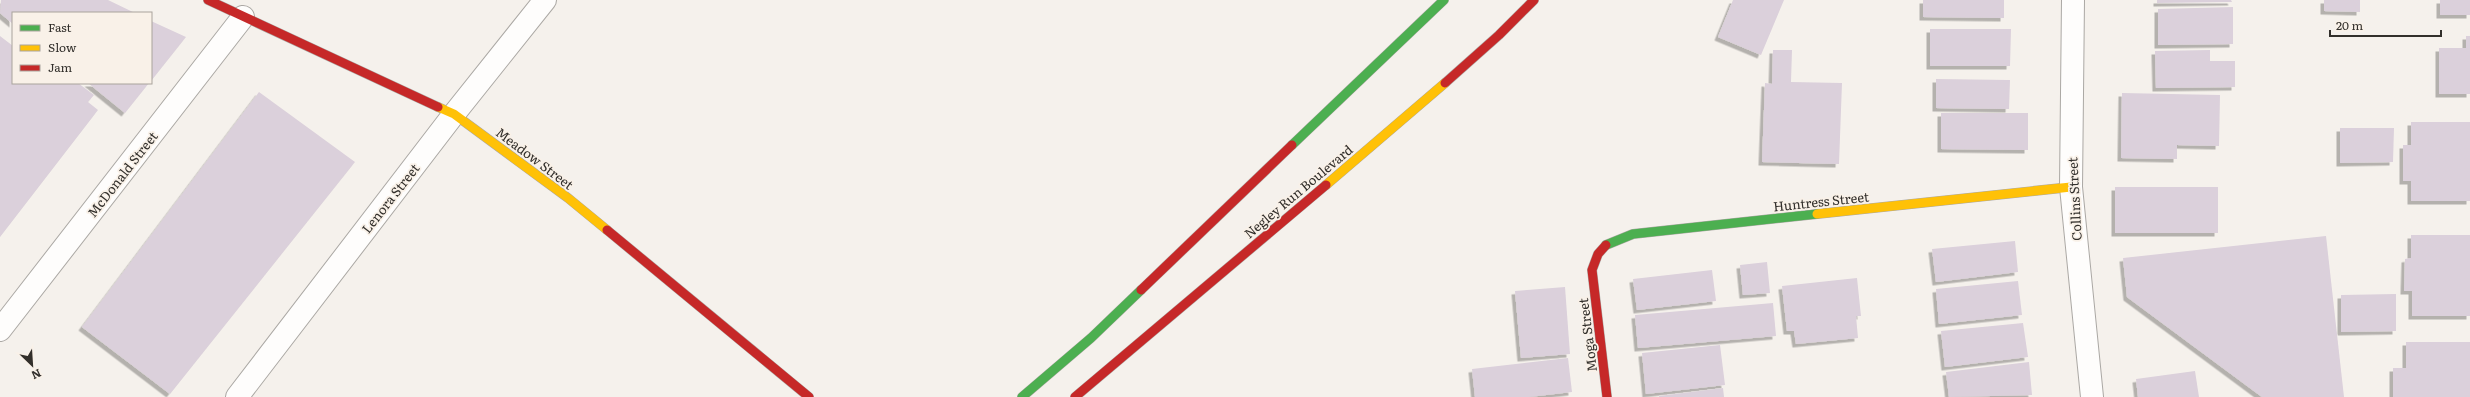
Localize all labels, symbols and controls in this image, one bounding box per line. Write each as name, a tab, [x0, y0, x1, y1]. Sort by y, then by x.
legend	[12, 12, 152, 84]
scale bar	[2330, 12, 2441, 38]
text: 20 m	[2336, 16, 2363, 34]
text: Fast	[48, 18, 72, 36]
text: Slow	[48, 38, 77, 56]
text: Jam	[48, 58, 73, 76]
street label: Meadow Street	[492, 123, 578, 194]
street label: McDonald Street	[82, 126, 162, 221]
street label: Negley Run Boulevard	[1240, 140, 1357, 242]
street label: Collins Street	[2062, 156, 2086, 241]
street label: Lenora Street	[357, 159, 424, 237]
street label: Huntress Street	[1772, 186, 1871, 215]
street label: Moga Street	[1573, 296, 1601, 373]
north arrow	[12, 345, 52, 385]
text: N	[29, 366, 44, 384]

